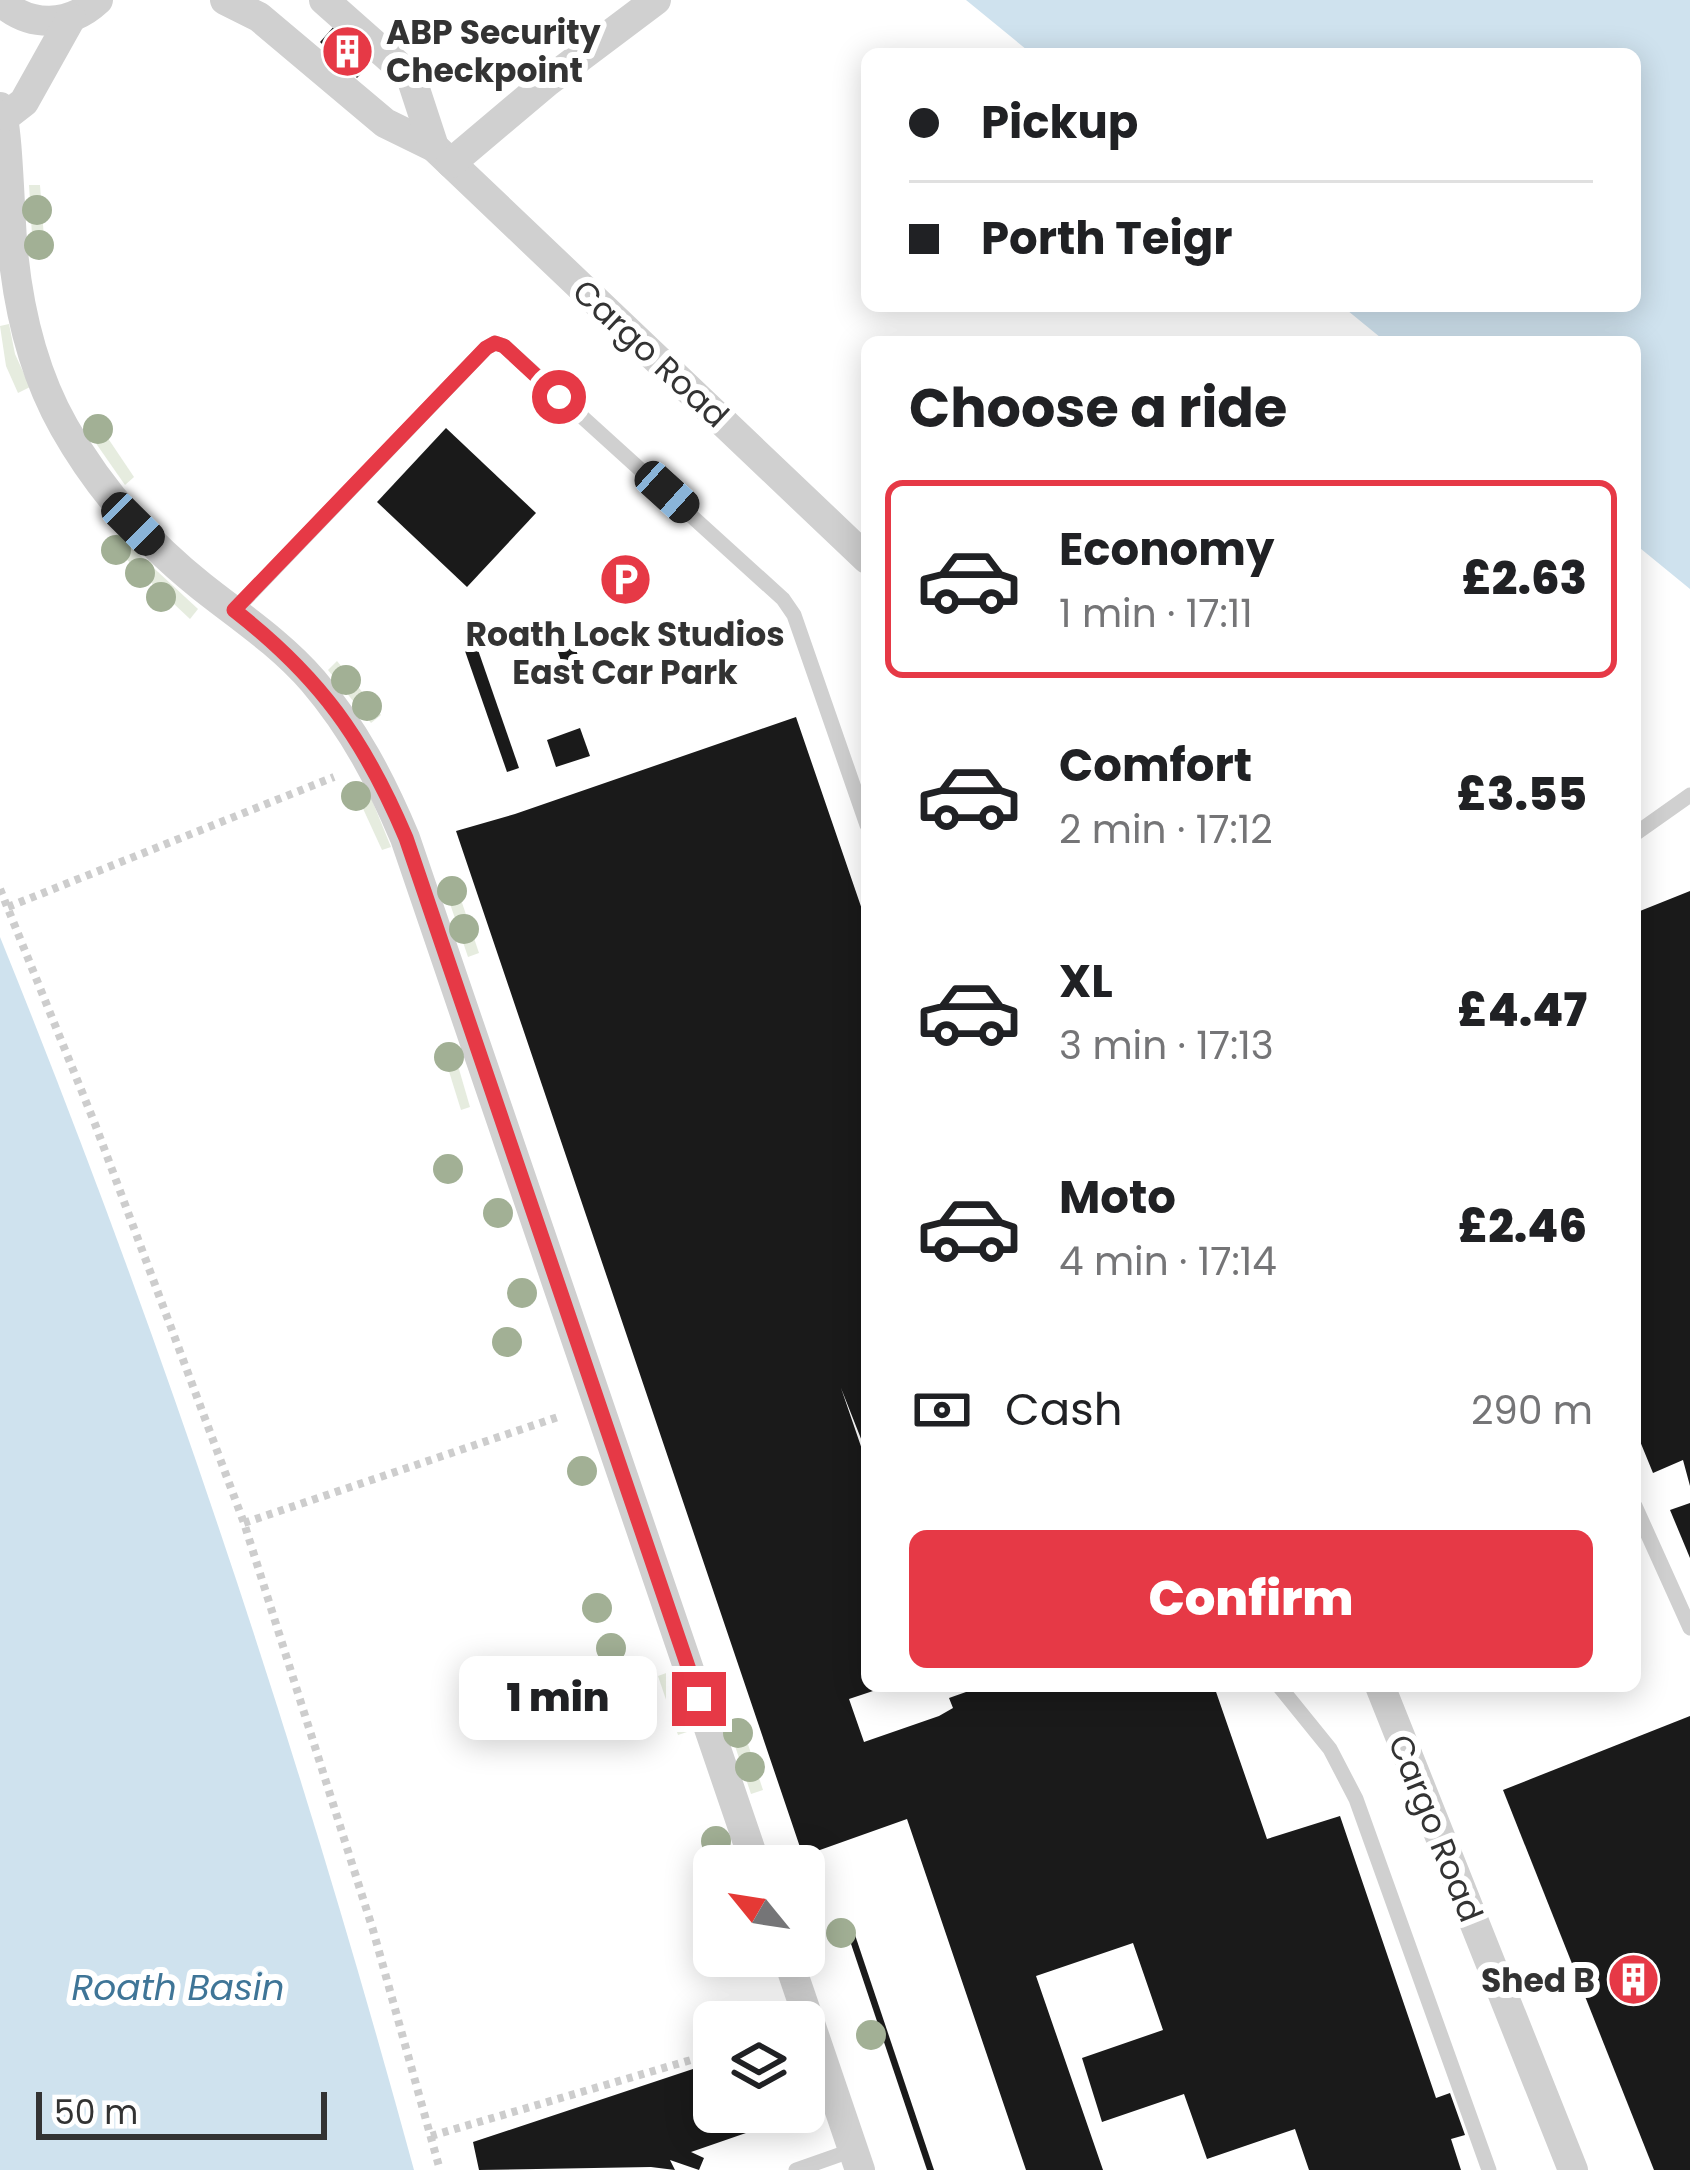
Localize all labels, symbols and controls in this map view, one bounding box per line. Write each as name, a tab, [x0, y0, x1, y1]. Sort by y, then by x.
place label: ABP Security Checkpoint	[386, 9, 601, 94]
building icon: ABP Security Checkpoint	[319, 23, 375, 79]
text: Pickup	[981, 91, 1138, 154]
text: Porth Teigr	[981, 207, 1233, 270]
street label: Cargo Road	[562, 269, 739, 438]
route start	[532, 370, 586, 424]
text: Choose a ride	[909, 370, 1287, 446]
car	[628, 455, 706, 529]
car	[95, 486, 171, 562]
text: Economy	[1059, 518, 1274, 581]
icon: car	[915, 525, 1023, 633]
text: £2.63	[1462, 547, 1587, 610]
parking icon: Roath Lock Studios East Car Park	[597, 552, 653, 608]
text: 1 min · 17:11	[1059, 586, 1253, 641]
place label: Roath Lock Studios East Car Park	[465, 611, 785, 696]
text: Comfort	[1059, 734, 1252, 797]
icon: car	[915, 741, 1023, 849]
text: £3.55	[1457, 763, 1587, 826]
text: 2 min · 17:12	[1059, 802, 1273, 857]
text: XL	[1059, 950, 1113, 1013]
icon: car	[915, 957, 1023, 1065]
text: £4.47	[1458, 979, 1587, 1042]
text: 3 min · 17:13	[1059, 1018, 1274, 1073]
text: Moto	[1059, 1166, 1176, 1229]
icon: car	[915, 1173, 1023, 1281]
text: £2.46	[1458, 1195, 1587, 1258]
text: 4 min · 17:14	[1059, 1234, 1277, 1289]
icon: cash	[909, 1377, 975, 1443]
text: Cash	[1005, 1378, 1122, 1441]
text: 290 m	[1471, 1383, 1593, 1438]
button: Confirm	[909, 1530, 1593, 1668]
callout: 1 min	[459, 1657, 657, 1741]
text: 1 min	[507, 1670, 609, 1725]
route end	[672, 1672, 726, 1726]
street label: Cargo Road	[1377, 1728, 1494, 1929]
north arrow	[693, 1845, 825, 1977]
map controls	[693, 1845, 825, 2133]
building icon: Shed B	[1606, 1952, 1662, 2008]
place label: Shed B	[1481, 1957, 1595, 2004]
water label: Roath Basin	[71, 1962, 285, 2013]
button: layers	[693, 2001, 825, 2133]
scale bar	[36, 2086, 327, 2139]
text: 50 m	[54, 2089, 138, 2136]

